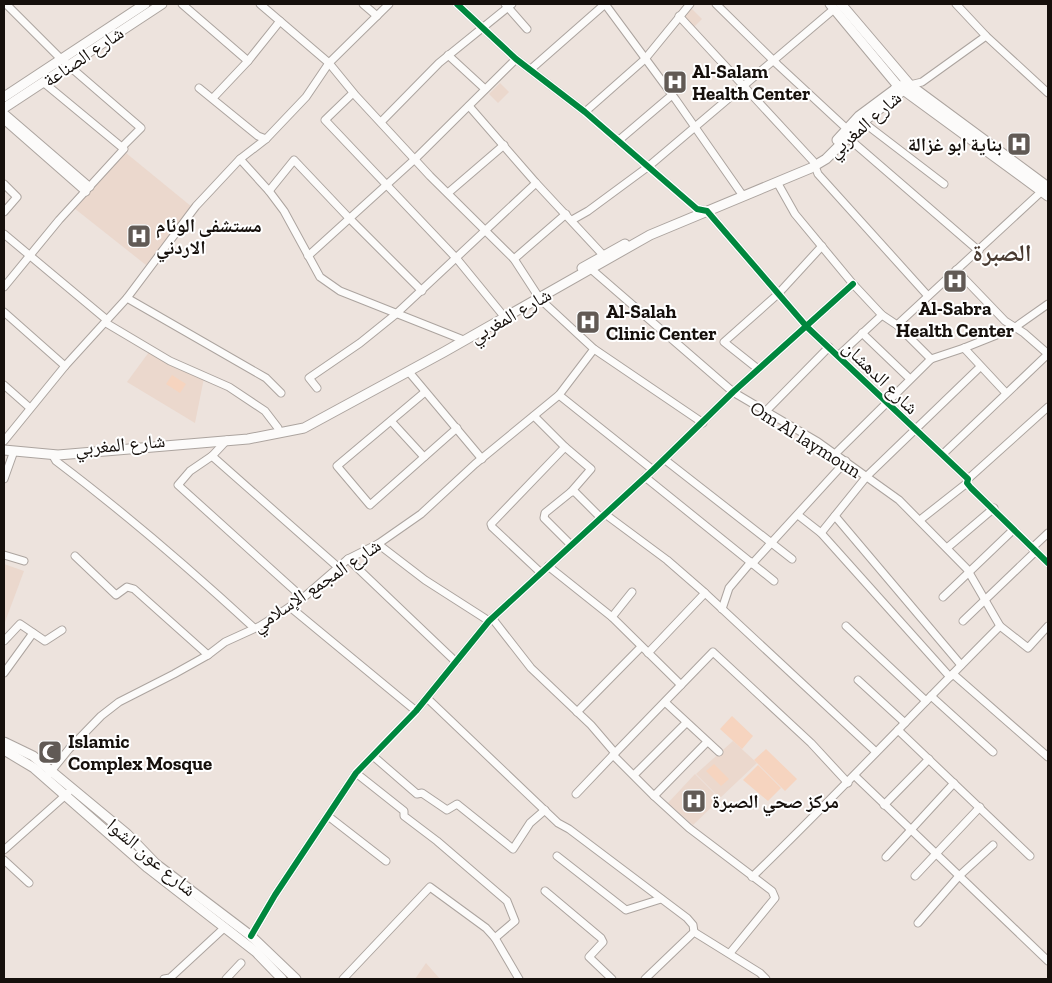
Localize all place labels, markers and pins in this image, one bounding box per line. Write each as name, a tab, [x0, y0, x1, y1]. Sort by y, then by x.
place label: Al-Salam Health Center	[692, 60, 811, 105]
hospital icon: Al-Salam Health Center	[662, 69, 688, 95]
hospital icon: بناية ابو غزالة	[1006, 131, 1032, 157]
place label: بناية ابو غزالة	[908, 133, 1002, 156]
place label: مستشفى الوئام الاردني	[156, 214, 262, 263]
hospital icon: مستشفى الوئام الاردني	[126, 223, 152, 249]
hospital icon: Al-Sabra Health Center	[942, 268, 968, 294]
place label: Al-Sabra Health Center	[896, 297, 1015, 342]
place label: Al-Salah Clinic Center	[606, 300, 717, 345]
hospital icon: Al-Salah Clinic Center	[575, 309, 601, 335]
place label: Islamic Complex Mosque	[68, 730, 212, 775]
mosque icon: Islamic Complex Mosque	[37, 739, 63, 765]
hospital icon: مركز صحي الصبرة	[681, 788, 707, 814]
place label: مركز صحي الصبرة	[712, 790, 839, 817]

